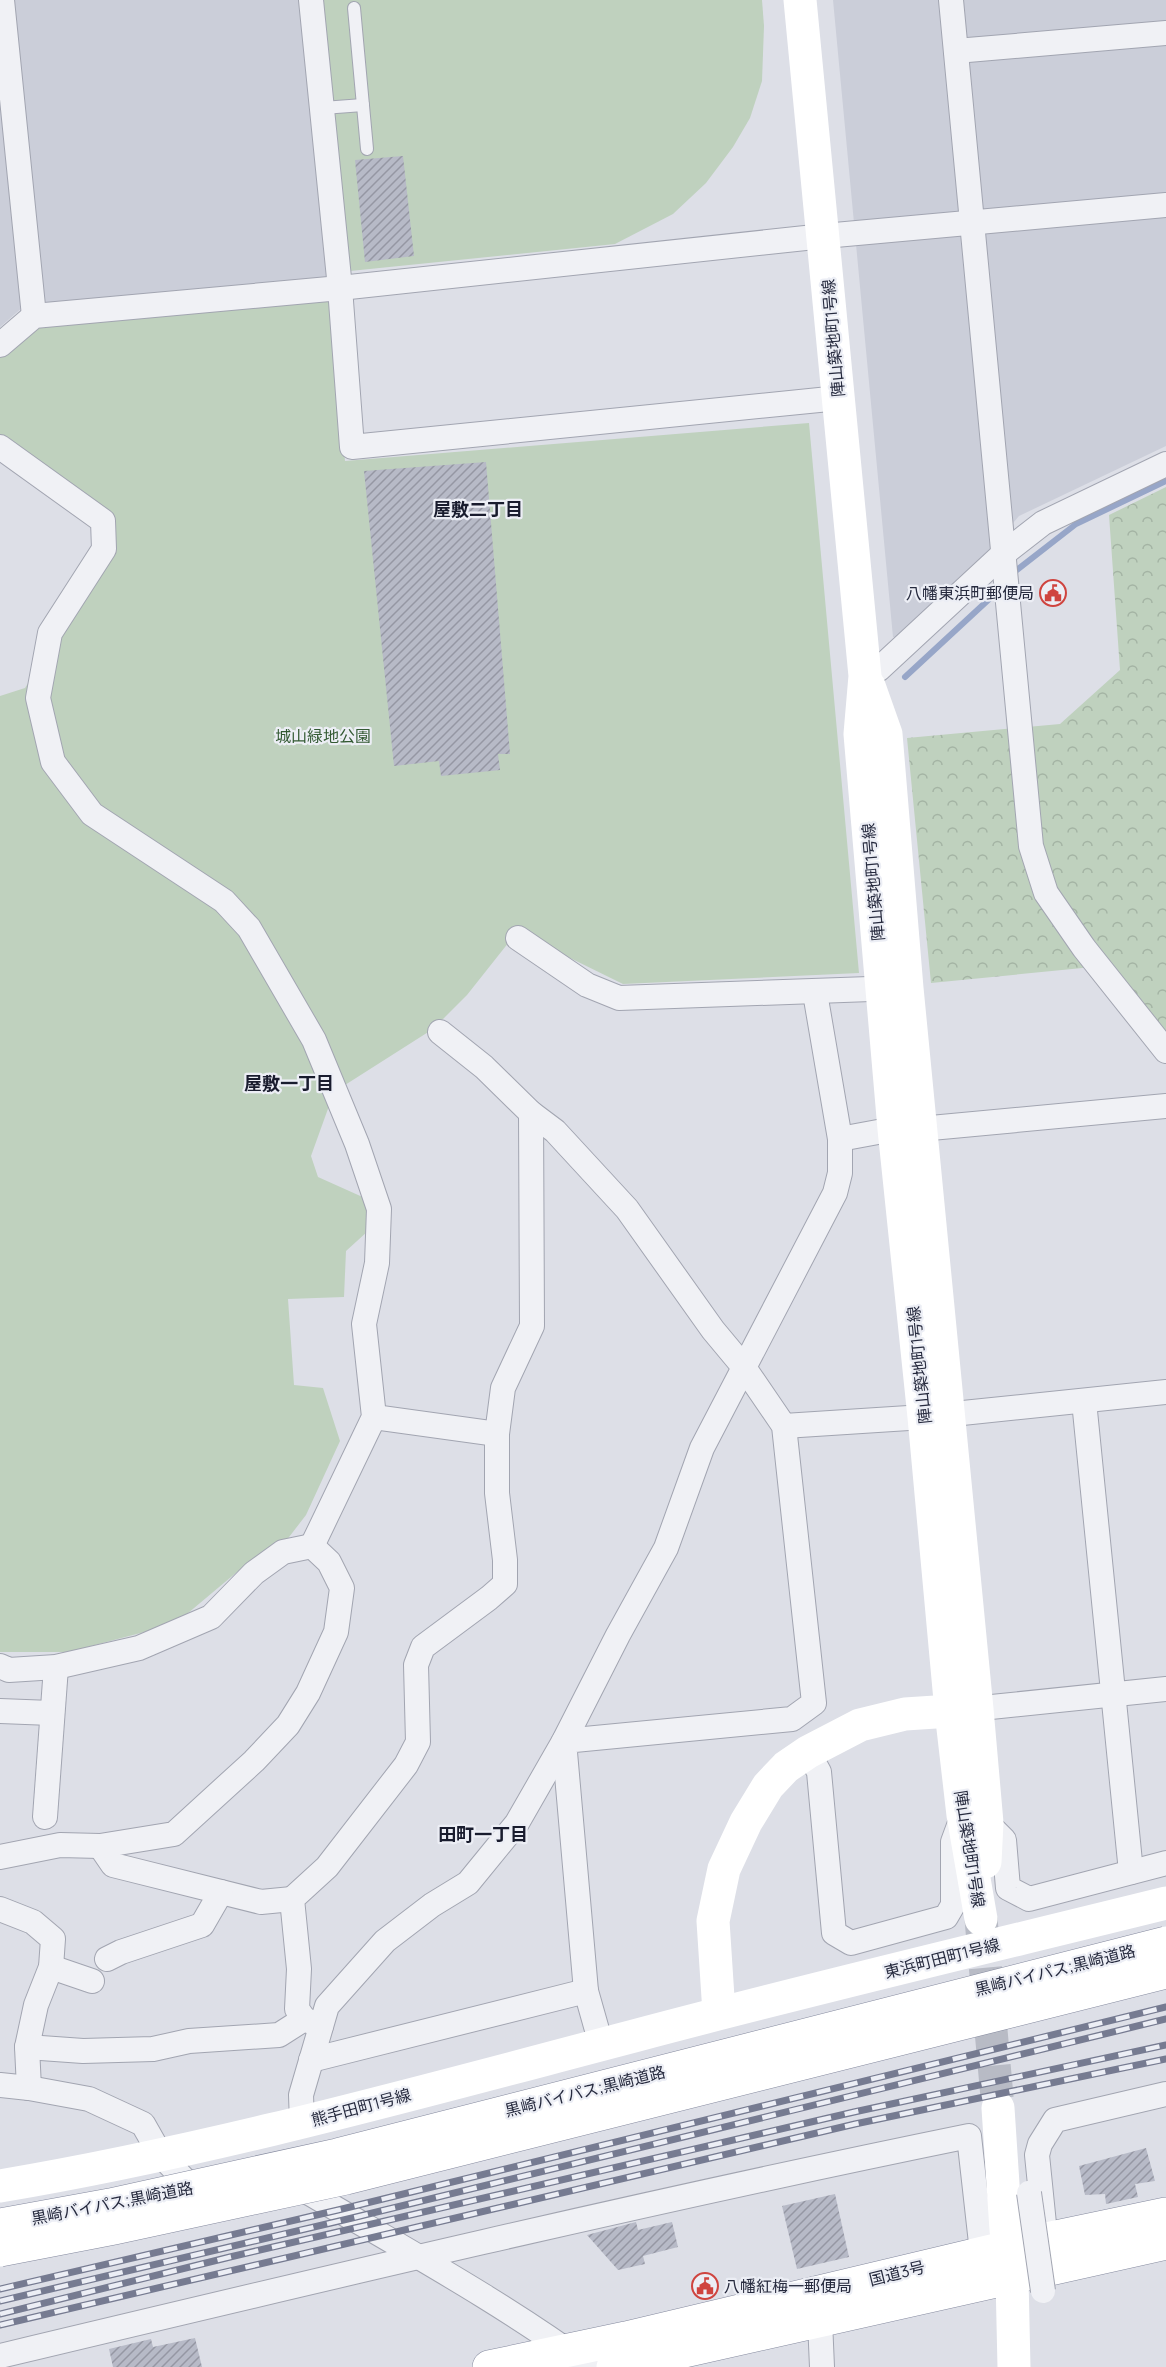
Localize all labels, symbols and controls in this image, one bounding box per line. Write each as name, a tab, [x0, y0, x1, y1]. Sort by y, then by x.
street label: 陣山築地町1号線	[817, 278, 849, 398]
district label: 屋敷二丁目	[433, 497, 523, 521]
public building icon: 八幡東浜町郵便局	[1038, 578, 1068, 608]
place label: 八幡東浜町郵便局	[906, 582, 1034, 604]
park label: 城山緑地公園	[275, 725, 371, 747]
street label: 陣山築地町1号線	[857, 822, 889, 942]
district label: 屋敷一丁目	[244, 1071, 334, 1095]
street label: 陣山築地町1号線	[902, 1305, 936, 1425]
street label: 陣山築地町1号線	[950, 1789, 990, 1909]
district label: 田町一丁目	[438, 1822, 528, 1846]
street label: 東浜町田町1号線	[882, 1933, 1002, 1983]
street label: 黒崎バイパス;黒崎道路	[972, 1939, 1138, 2001]
street label: 黒崎バイパス;黒崎道路	[502, 2060, 668, 2122]
street label: 熊手田町1号線	[309, 2083, 413, 2131]
street label: 黒崎バイパス;黒崎道路	[29, 2177, 195, 2229]
street label: 国道3号	[867, 2255, 927, 2291]
public building icon: 八幡紅梅一郵便局	[690, 2271, 720, 2301]
place label: 八幡紅梅一郵便局	[724, 2275, 852, 2297]

